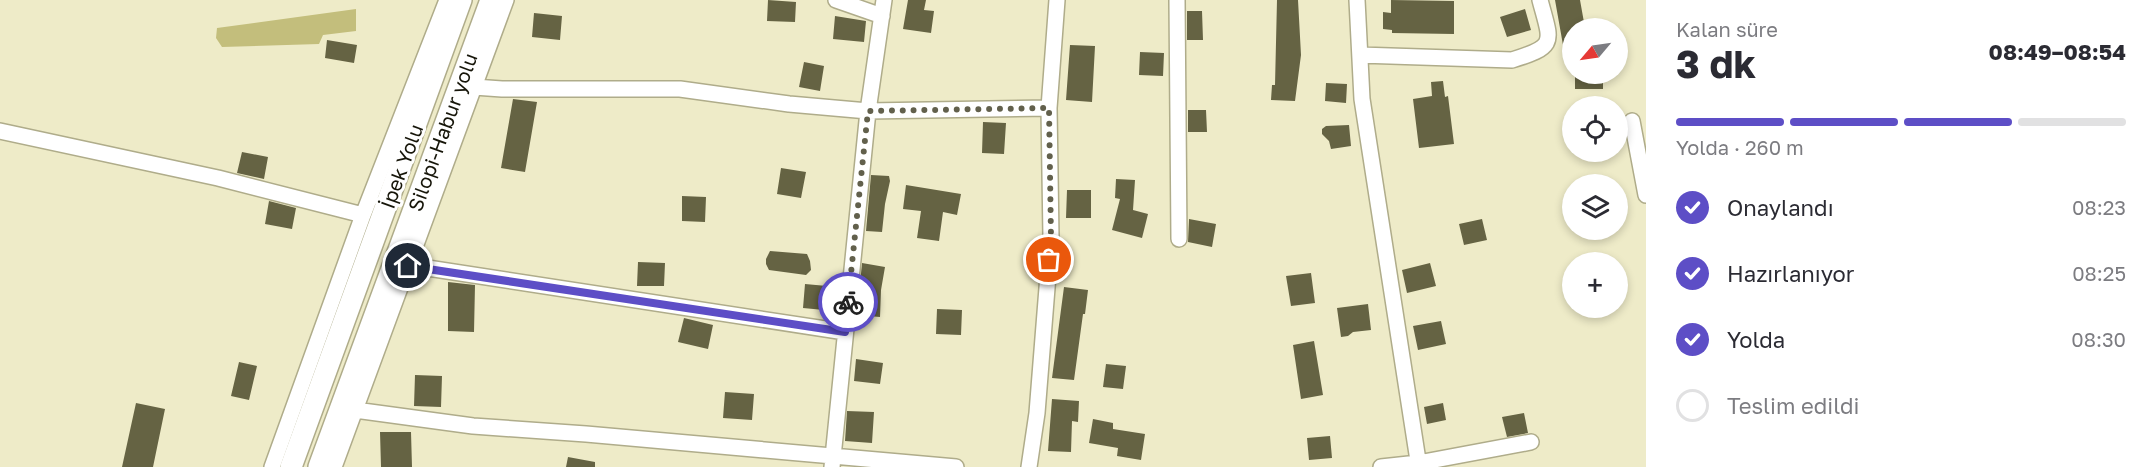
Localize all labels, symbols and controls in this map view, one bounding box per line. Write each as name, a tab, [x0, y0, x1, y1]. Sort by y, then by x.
text: Kalan süre	[1676, 17, 1778, 41]
north arrow	[1562, 18, 1628, 84]
map controls	[1562, 18, 1628, 318]
text: 08:49–08:54	[1989, 38, 2126, 65]
text: 3 dk	[1676, 40, 1756, 87]
street label: Silopi-Habur yolu	[402, 50, 482, 214]
button: locate	[1562, 96, 1628, 162]
street label: İpek Yolu	[375, 120, 427, 212]
text: Yolda · 260 m	[1676, 135, 1804, 159]
button: layers	[1562, 174, 1628, 240]
icon: check	[1676, 191, 1709, 224]
text: Onaylandı	[1727, 194, 1834, 221]
text: 08:23	[2072, 195, 2126, 219]
pin	[1023, 234, 1074, 285]
pin	[382, 240, 433, 291]
icon: bag	[1032, 243, 1065, 276]
icon: home	[391, 249, 424, 282]
button: +	[1562, 252, 1628, 318]
icon: check	[1676, 257, 1709, 290]
text: Hazırlanıyor	[1727, 260, 1854, 287]
text: 08:25	[2072, 261, 2126, 285]
courier	[818, 272, 878, 332]
icon: bike	[832, 286, 865, 319]
icon: check	[1676, 323, 1709, 356]
text: Yolda	[1727, 326, 1785, 353]
text: 08:30	[2071, 327, 2126, 351]
text: Teslim edildi	[1727, 392, 1859, 419]

